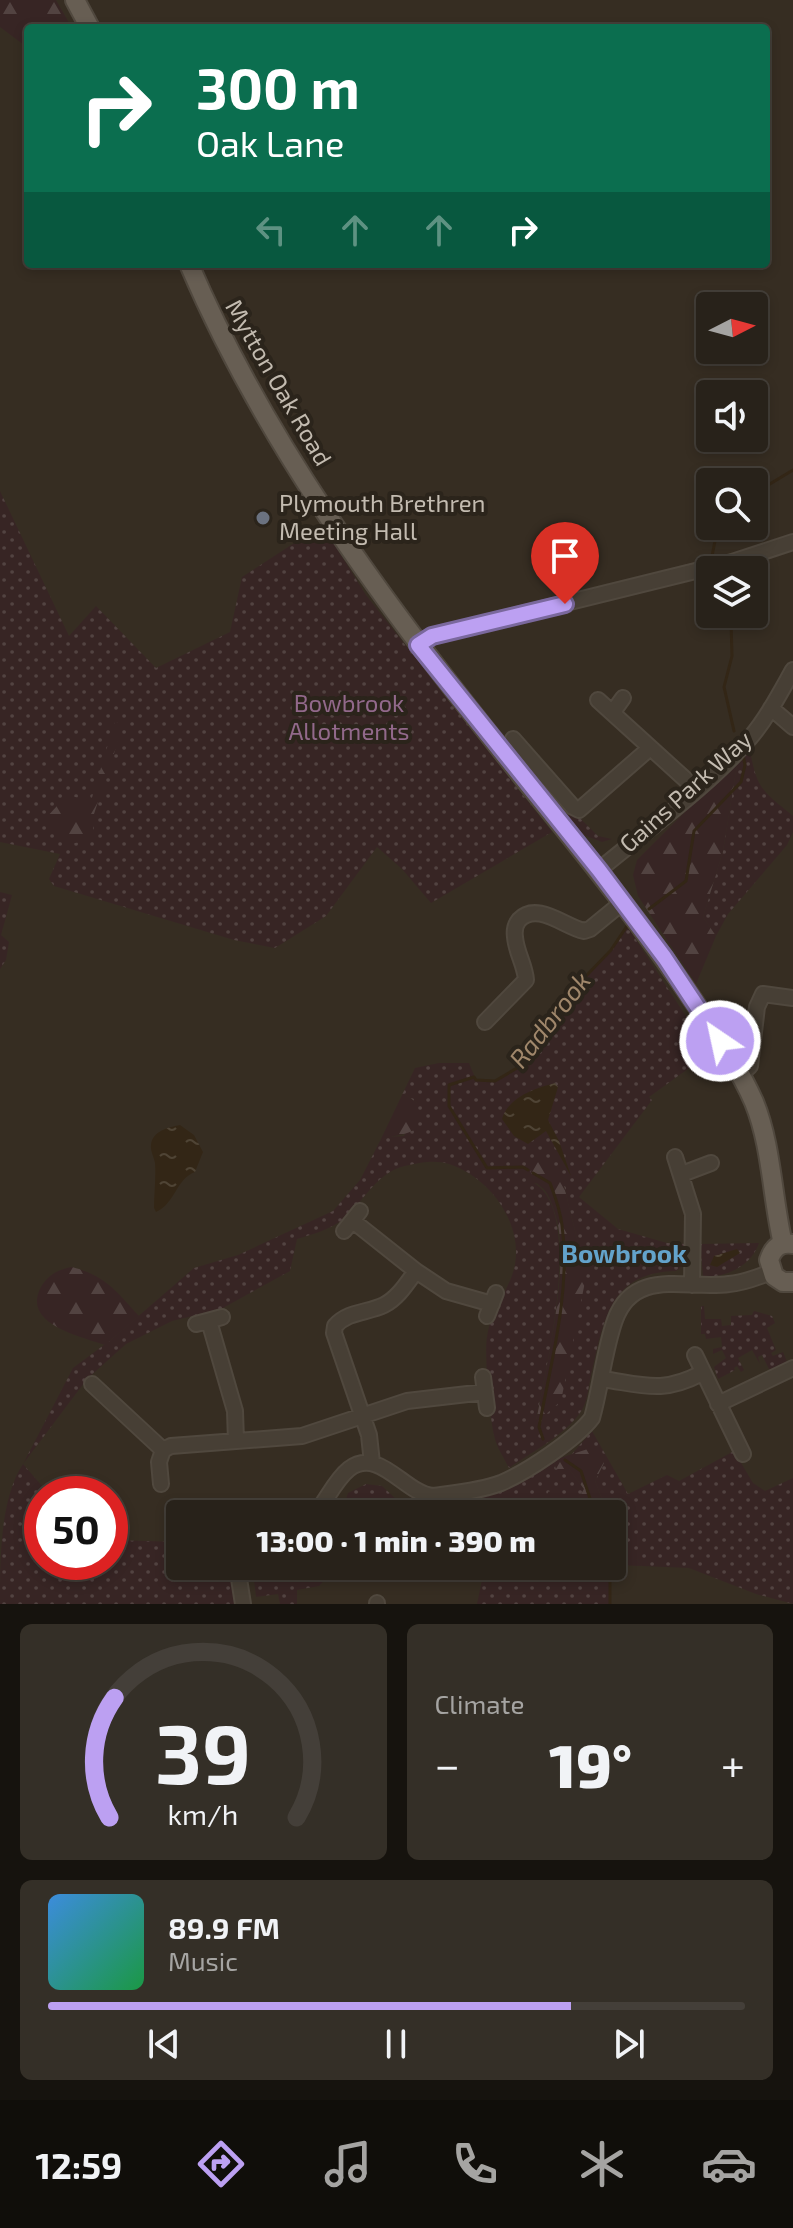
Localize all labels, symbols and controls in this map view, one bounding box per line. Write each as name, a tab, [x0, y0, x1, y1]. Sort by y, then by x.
text: 300 m	[196, 53, 360, 120]
icon: right	[64, 56, 168, 160]
text: Oak Lane	[196, 121, 344, 164]
icon: left	[249, 208, 293, 252]
icon: ahead	[333, 208, 377, 252]
icon: ahead	[417, 208, 461, 252]
icon: right	[501, 208, 545, 252]
north arrow	[696, 292, 768, 364]
map controls	[696, 292, 768, 628]
street label: Mytton Oak Road	[220, 294, 339, 470]
button: sound	[696, 380, 768, 452]
button: search	[696, 468, 768, 540]
place label: Plymouth Brethren Meeting Hall	[279, 488, 486, 545]
marker: Plymouth Brethren Meeting Hall	[254, 509, 272, 527]
pin	[531, 522, 599, 604]
icon: arrive	[543, 534, 587, 578]
button: layers	[696, 556, 768, 628]
park label: Bowbrook Allotments	[288, 688, 410, 745]
street label: Gains Park Way	[613, 724, 757, 858]
water label: Radbrook	[502, 965, 596, 1073]
position arrow	[678, 999, 762, 1083]
district label: Bowbrook	[561, 1237, 687, 1268]
speed limit sign: 50	[24, 1476, 128, 1580]
text: 13:00 · 1 min · 390 m	[256, 1522, 536, 1558]
text: Climate	[435, 1688, 524, 1719]
text: 39	[155, 1701, 251, 1801]
text: 19°	[549, 1728, 632, 1800]
text: −	[435, 1737, 460, 1790]
text: +	[721, 1737, 745, 1790]
text: km/h	[168, 1796, 239, 1831]
text: 89.9 FM	[168, 1909, 280, 1945]
text: Music	[168, 1945, 238, 1976]
icon: previous	[142, 2022, 186, 2066]
icon: pause	[374, 2022, 418, 2066]
icon: next	[607, 2022, 651, 2066]
icon: directions	[193, 2136, 249, 2192]
icon: music	[320, 2136, 376, 2192]
icon: phone	[447, 2136, 503, 2192]
icon: climate	[574, 2136, 630, 2192]
icon: car	[701, 2136, 757, 2192]
text: 12:59	[36, 2143, 122, 2186]

